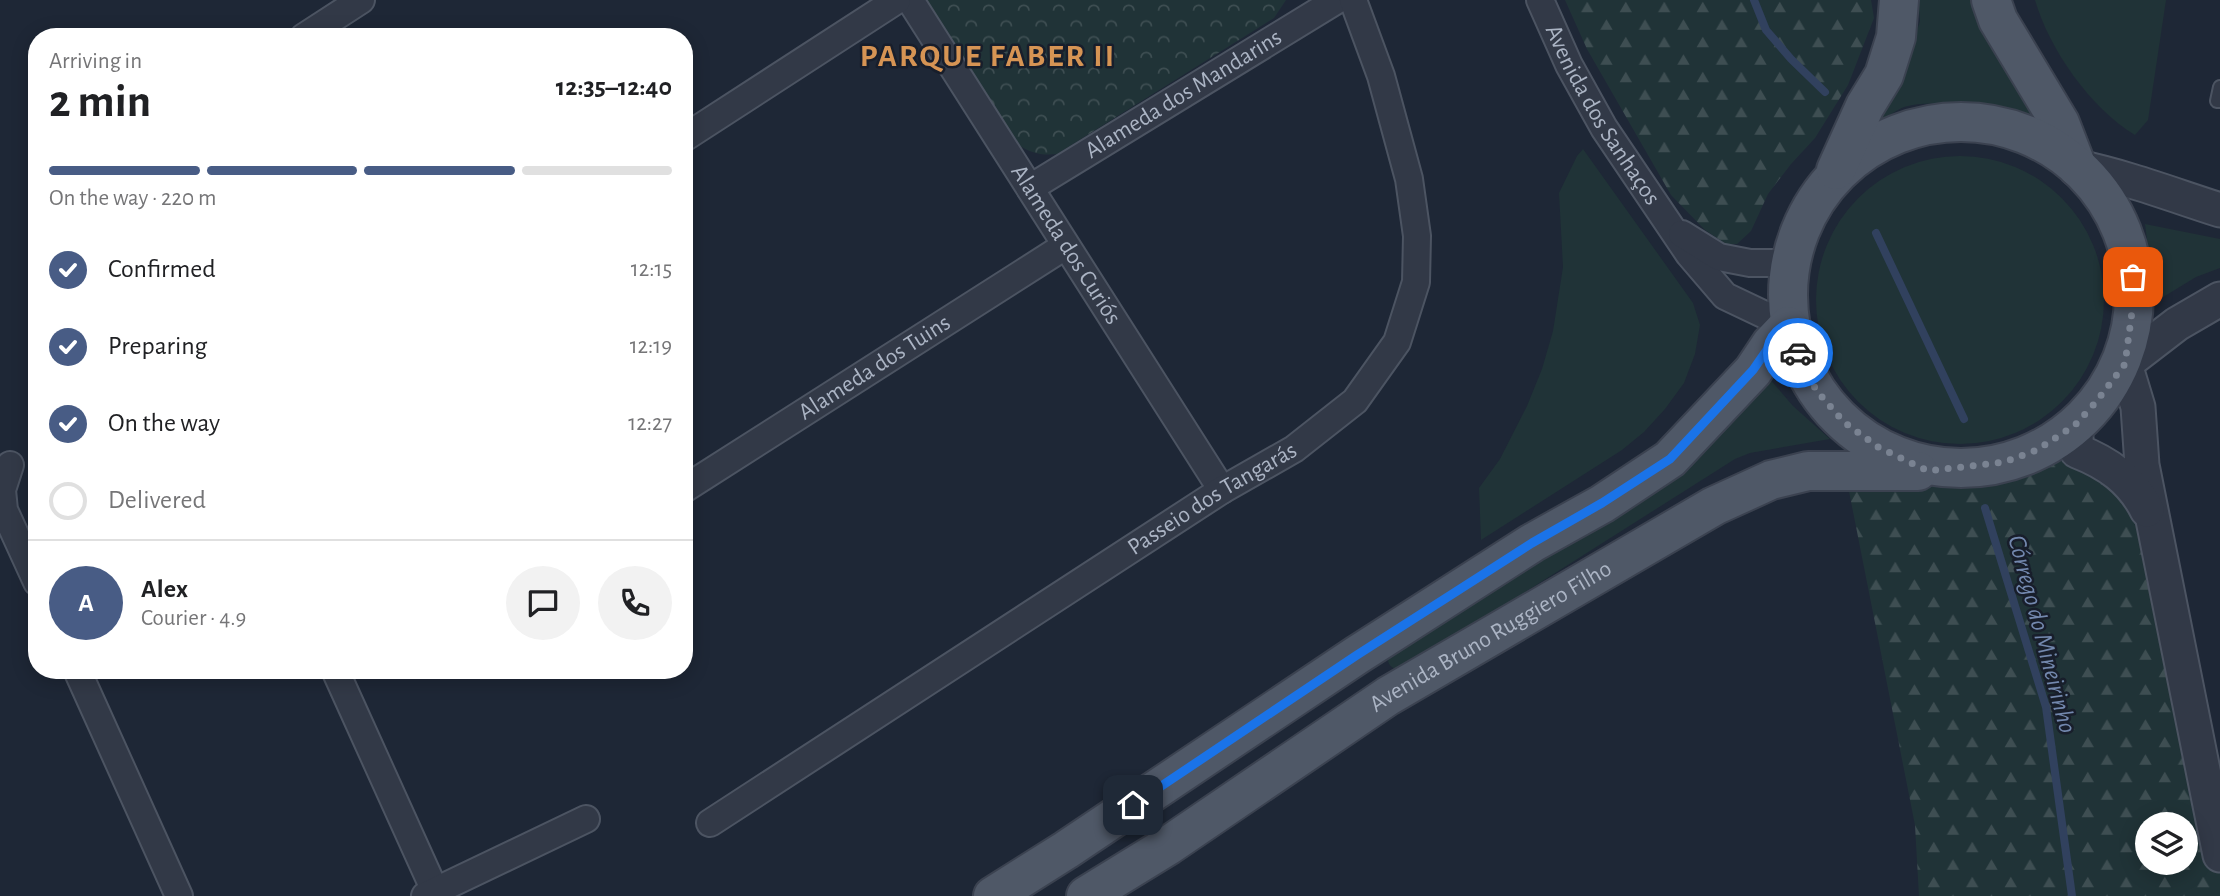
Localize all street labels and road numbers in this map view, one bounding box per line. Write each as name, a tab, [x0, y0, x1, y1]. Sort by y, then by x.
street label: Avenida dos Sanhaços	[1541, 21, 1664, 209]
street label: Alameda dos Mandarins	[1081, 25, 1286, 163]
street label: Alameda dos Curiós	[1006, 161, 1125, 329]
street label: Alameda dos Tuins	[794, 310, 955, 425]
street label: Passeio dos Tangarás	[1124, 438, 1301, 560]
street label: Avenida Bruno Ruggiero Filho	[1365, 556, 1616, 717]

